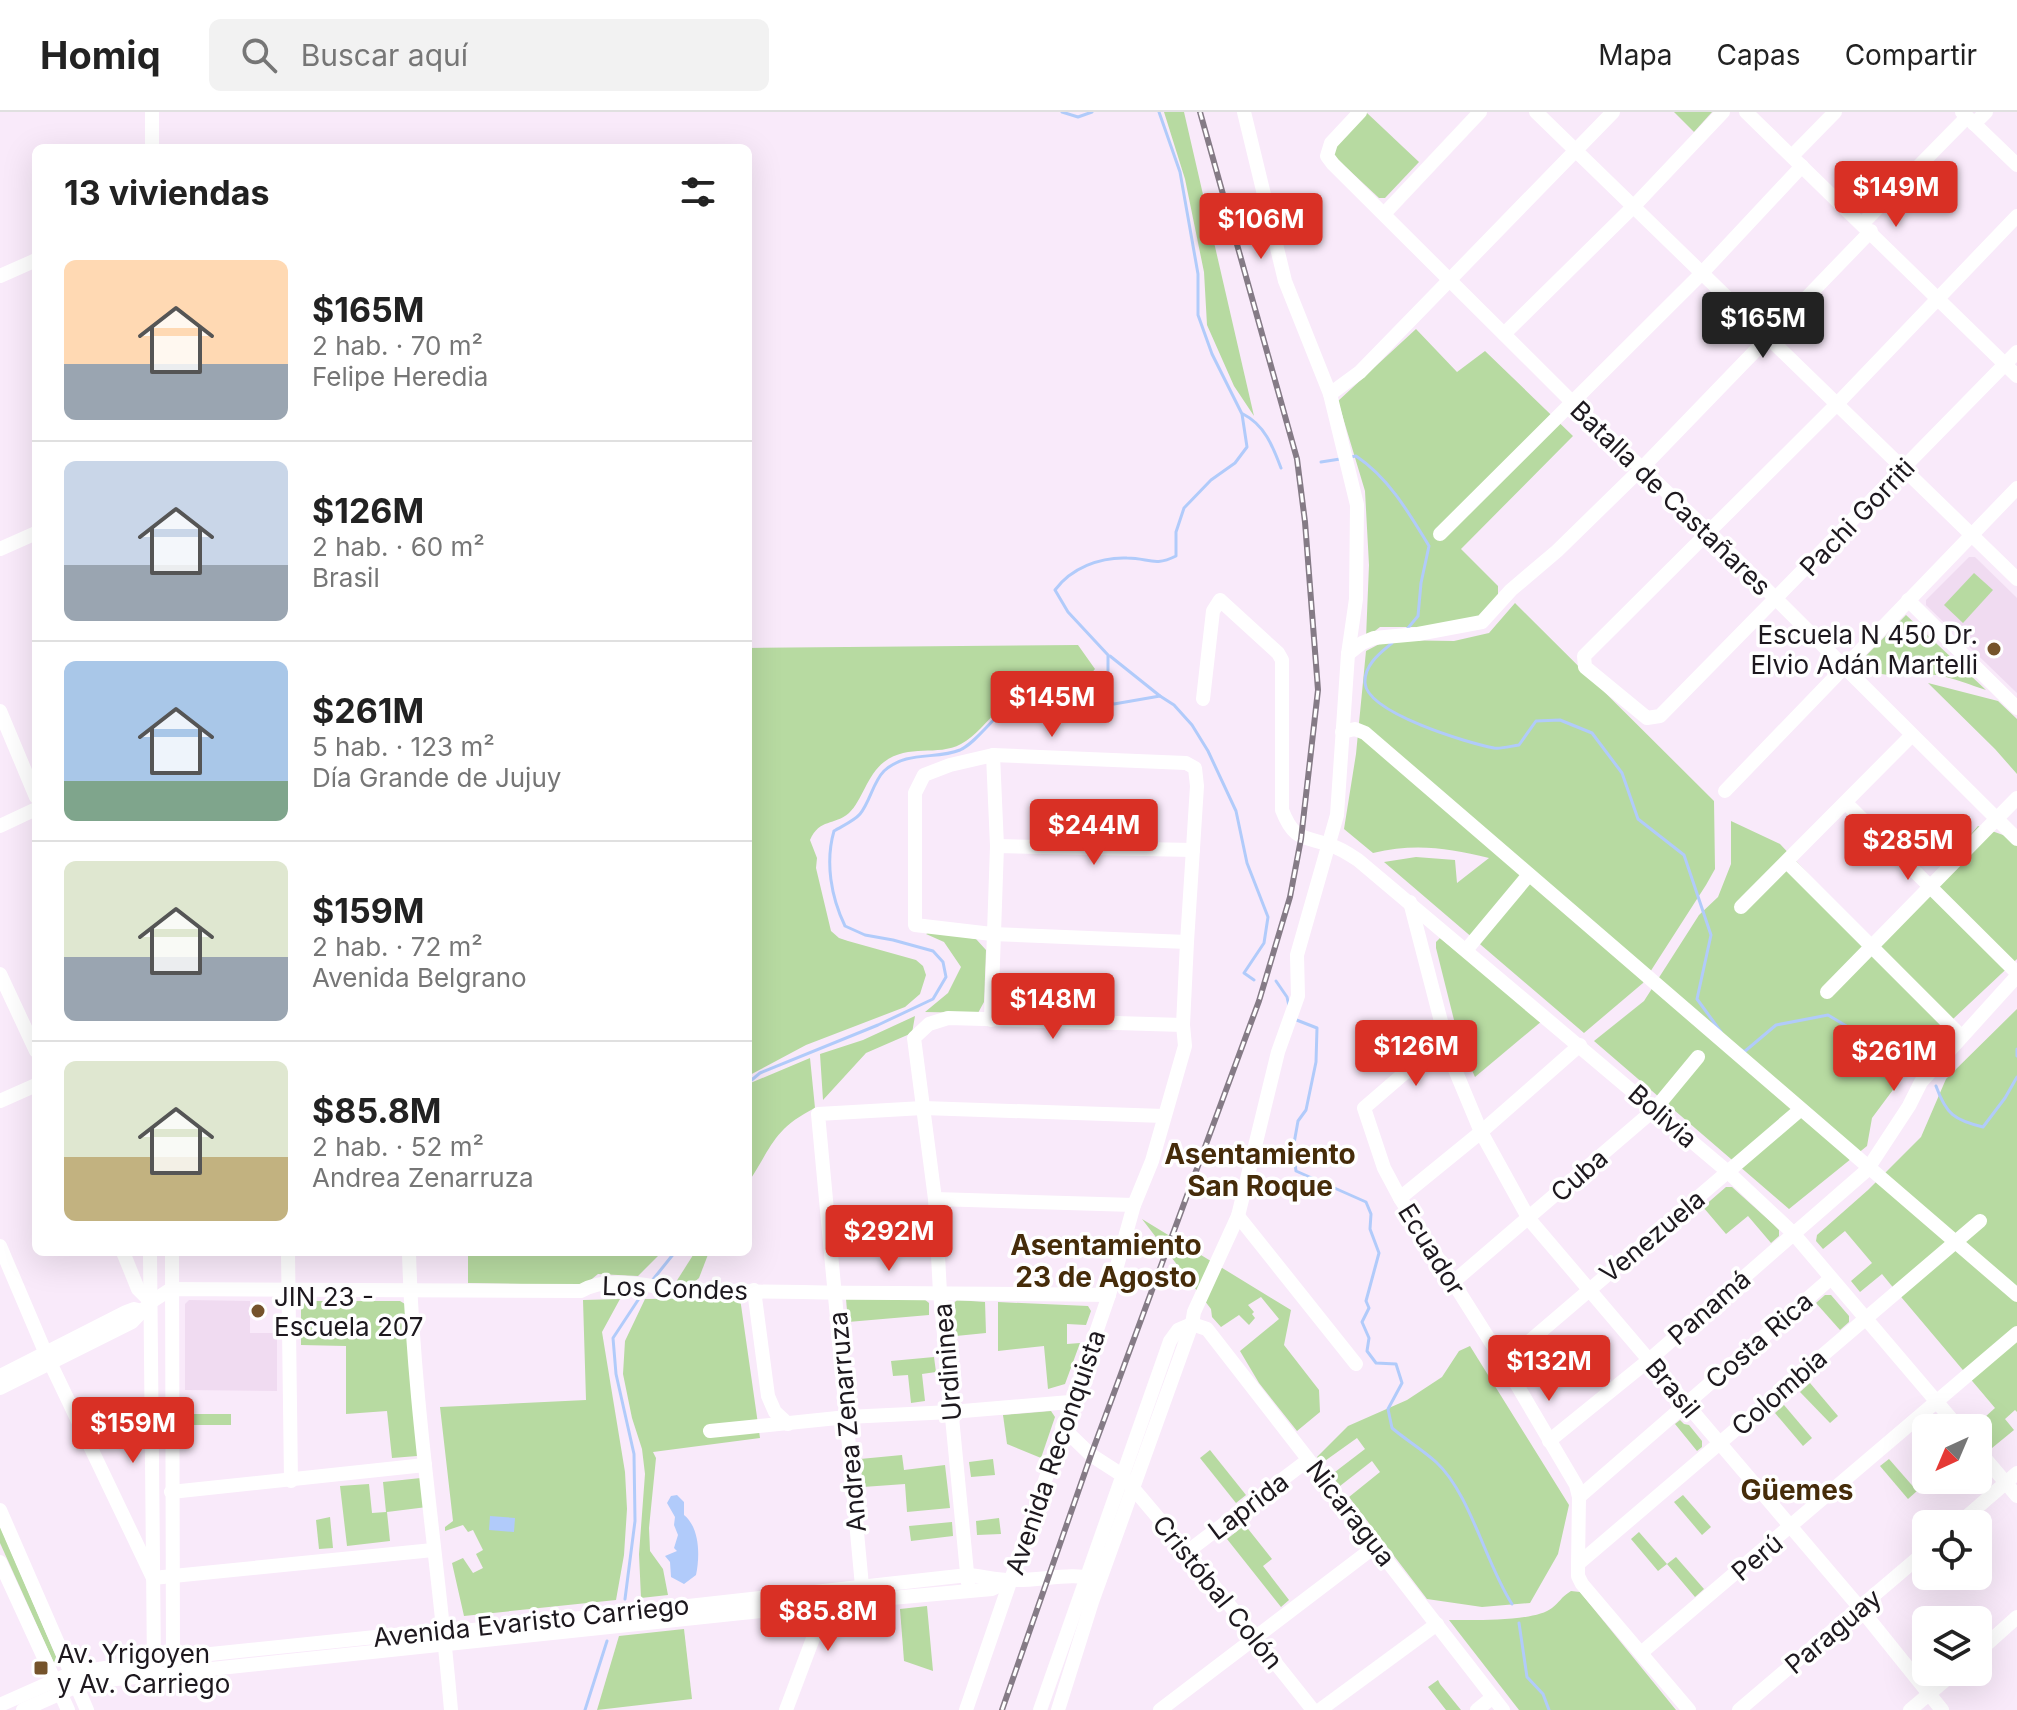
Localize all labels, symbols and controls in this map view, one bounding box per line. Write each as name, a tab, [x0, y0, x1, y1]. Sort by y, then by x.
search box	[209, 19, 769, 91]
text: Homiq	[40, 32, 161, 78]
icon: search	[237, 33, 281, 77]
text: Buscar aquí	[301, 37, 468, 73]
text: Mapa	[1598, 38, 1673, 72]
text: Capas	[1717, 38, 1801, 72]
text: Compartir	[1845, 38, 1977, 72]
pin: $149M	[1840, 161, 1952, 229]
icon: filters	[676, 170, 720, 214]
text: $149M	[1853, 171, 1939, 202]
text: 13 viviendas	[64, 172, 270, 213]
pin: $106M	[1205, 193, 1317, 261]
text: $106M	[1218, 203, 1304, 234]
text: $165M	[312, 289, 424, 330]
icon: home	[128, 292, 224, 388]
pin: $165M	[1707, 292, 1819, 360]
text: $165M	[1720, 302, 1806, 333]
text: 2 hab. · 70 m²	[312, 330, 483, 361]
text: Felipe Heredia	[312, 361, 488, 392]
street label: Batalla de Castañares	[1564, 394, 1778, 602]
street label: Pachi Gorriti	[1793, 452, 1921, 582]
text: $126M	[312, 490, 424, 531]
icon: home	[128, 493, 224, 589]
text: 2 hab. · 60 m²	[312, 531, 485, 562]
text: Brasil	[312, 562, 380, 593]
place label: Escuela N 450 Dr. Elvio Adán Martelli	[1750, 619, 1978, 680]
marker: Escuela N 450 Dr. Elvio Adán Martelli	[1985, 640, 2003, 658]
pin: $145M	[996, 671, 1108, 739]
text: $145M	[1009, 681, 1095, 712]
text: $261M	[312, 690, 424, 731]
icon: home	[128, 693, 224, 789]
text: 5 hab. · 123 m²	[312, 731, 495, 762]
text: Día Grande de Jujuy	[312, 762, 561, 793]
pin: $244M	[1038, 799, 1150, 867]
text: $244M	[1048, 809, 1140, 840]
pin: $285M	[1852, 814, 1964, 882]
text: $285M	[1862, 824, 1954, 855]
text: $159M	[312, 890, 424, 931]
icon: home	[128, 893, 224, 989]
text: 2 hab. · 72 m²	[312, 931, 483, 962]
text: Avenida Belgrano	[312, 962, 527, 993]
pin: $148M	[997, 973, 1109, 1041]
text: $148M	[1010, 983, 1096, 1014]
pin: $126M	[1360, 1020, 1472, 1088]
pin: $261M	[1838, 1025, 1950, 1093]
text: $126M	[1373, 1030, 1459, 1061]
text: $261M	[1851, 1035, 1937, 1066]
street label: Bolivia	[1622, 1078, 1704, 1154]
text: $85.8M	[312, 1090, 442, 1131]
icon: home	[128, 1093, 224, 1189]
text: 2 hab. · 52 m²	[312, 1131, 484, 1162]
district label: Asentamiento San Roque	[1164, 1137, 1356, 1203]
street label: Cuba	[1544, 1142, 1614, 1208]
text: Andrea Zenarruza	[312, 1162, 534, 1193]
street label: Venezuela	[1593, 1183, 1711, 1289]
street label: Ecuador	[1392, 1198, 1472, 1301]
pin: $292M	[833, 1205, 945, 1273]
text: $292M	[844, 1215, 934, 1246]
district label: Asentamiento 23 de Agosto	[1010, 1228, 1202, 1294]
street label: Panamá	[1662, 1263, 1756, 1351]
street label: Los Condes	[601, 1270, 749, 1306]
place label: JIN 23 - Escuela 207	[274, 1281, 423, 1342]
street label: Costa Rica	[1699, 1285, 1819, 1395]
marker: JIN 23 - Escuela 207	[249, 1302, 267, 1320]
street label: Urdininea	[926, 1302, 968, 1422]
street label: Andrea Zenarruza	[822, 1310, 872, 1534]
street label: Avenida Reconquista	[999, 1326, 1111, 1578]
pin: $132M	[1493, 1335, 1605, 1403]
street label: Colombia	[1725, 1342, 1833, 1442]
text: $132M	[1506, 1345, 1592, 1376]
street label: Brasil	[1639, 1352, 1707, 1424]
pin: $159M	[77, 1397, 189, 1465]
text: $159M	[90, 1407, 176, 1438]
north arrow	[1912, 1414, 1992, 1494]
map controls	[1912, 1414, 1992, 1686]
street label: Nicaragua	[1300, 1454, 1402, 1572]
street label: Laprida	[1202, 1466, 1294, 1546]
district label: Güemes	[1740, 1473, 1854, 1507]
street label: Cristóbal Colón	[1146, 1509, 1290, 1675]
button: locate	[1912, 1510, 1992, 1590]
street label: Perú	[1725, 1527, 1789, 1587]
street label: Paraguay	[1779, 1582, 1887, 1680]
pin: $85.8M	[763, 1585, 893, 1653]
street label: Avenida Evaristo Carriego	[371, 1589, 691, 1653]
text: $85.8M	[778, 1595, 878, 1626]
button: layers	[1912, 1606, 1992, 1686]
place label: Av. Yrigoyen y Av. Carriego	[57, 1638, 230, 1699]
marker: Av. Yrigoyen y Av. Carriego	[32, 1659, 50, 1677]

